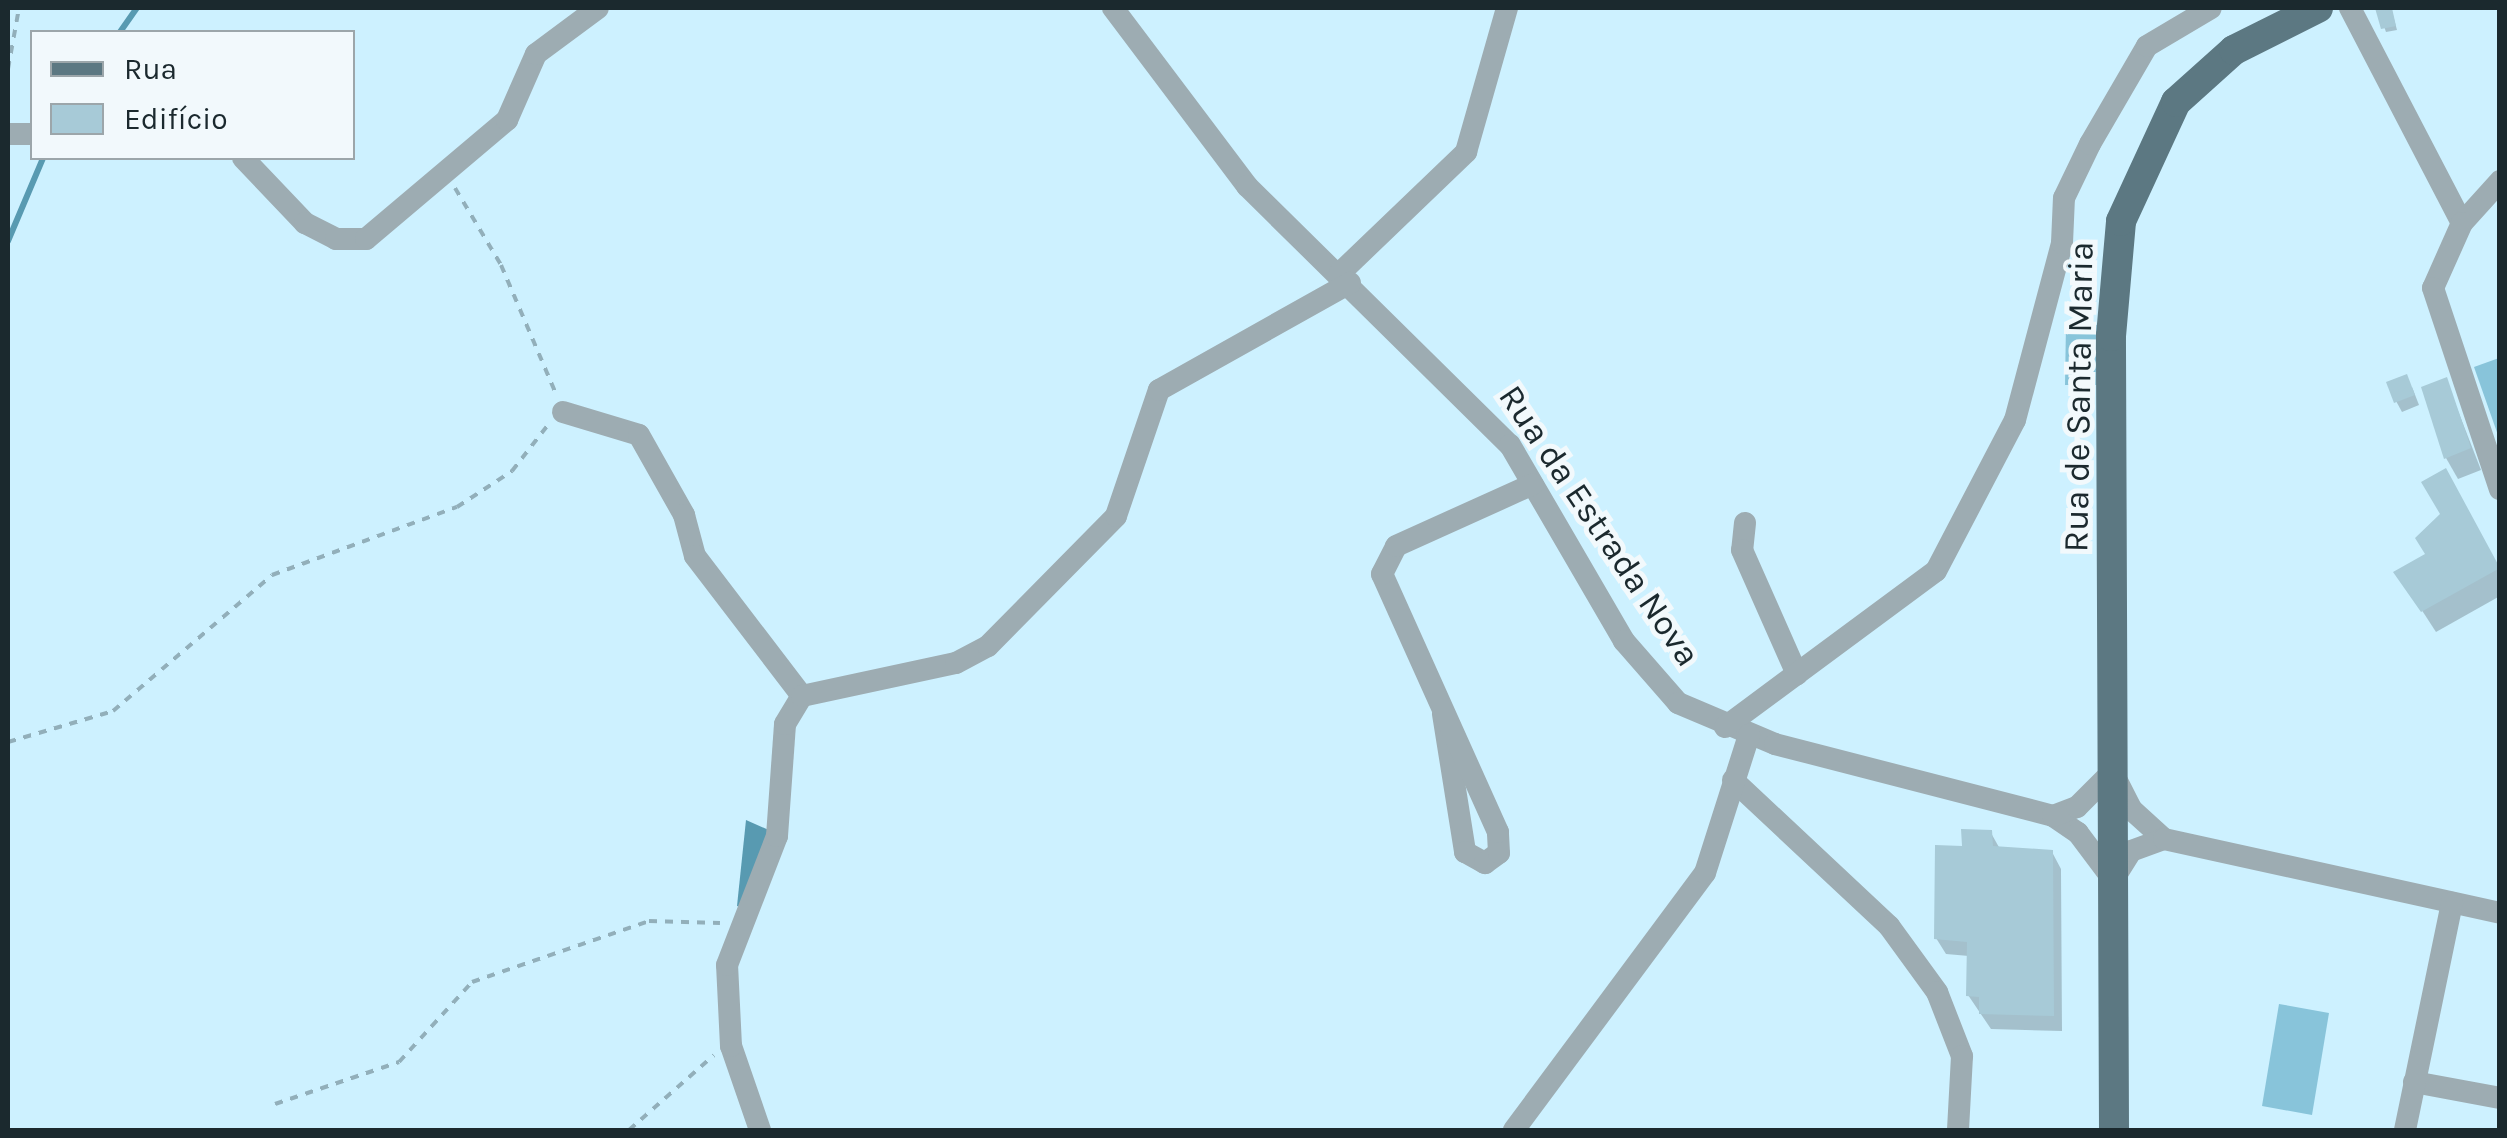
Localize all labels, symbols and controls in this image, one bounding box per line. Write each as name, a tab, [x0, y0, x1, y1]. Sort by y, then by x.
legend	[30, 30, 355, 160]
text: Rua	[124, 51, 177, 87]
text: Edifício	[124, 101, 228, 137]
street label: Rua de Santa Maria	[2055, 241, 2103, 553]
street label: Rua da Estrada Nova	[1489, 378, 1709, 674]

